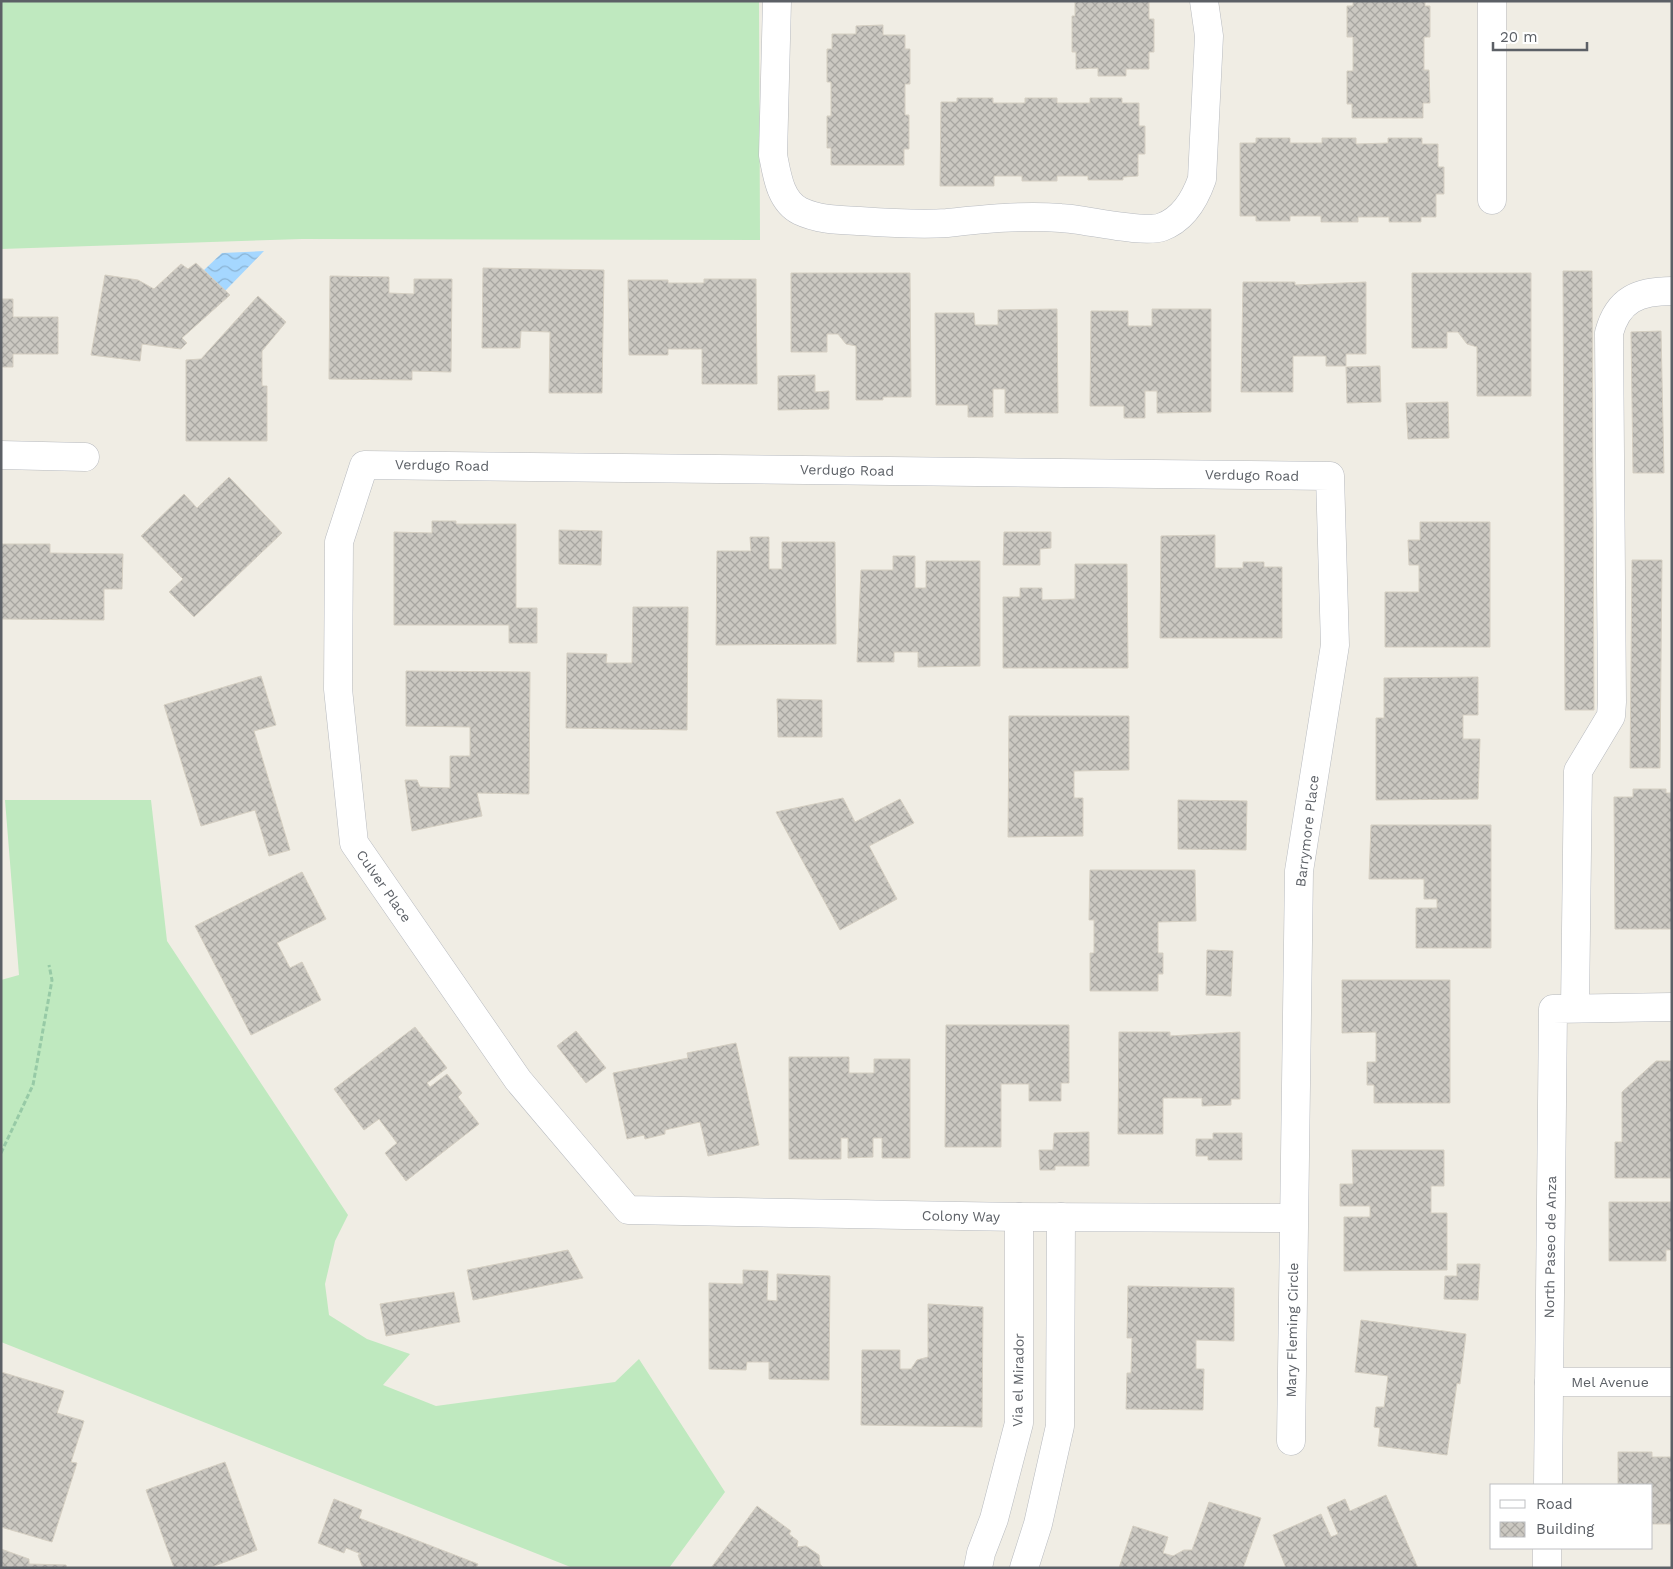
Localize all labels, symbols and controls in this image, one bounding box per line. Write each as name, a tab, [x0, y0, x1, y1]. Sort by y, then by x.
scale bar	[1493, 20, 1587, 52]
text: 20 m	[1500, 28, 1538, 46]
street label: Verdugo Road	[395, 456, 489, 474]
street label: Verdugo Road	[800, 461, 894, 479]
street label: Verdugo Road	[1205, 466, 1299, 484]
street label: Barrymore Place	[1292, 774, 1322, 888]
street label: Culver Place	[353, 847, 415, 925]
street label: North Paseo de Anza	[1541, 1175, 1559, 1318]
street label: Colony Way	[922, 1207, 1001, 1225]
street label: Mary Fleming Circle	[1283, 1262, 1301, 1398]
street label: Via el Mirador	[1009, 1333, 1027, 1427]
street label: Mel Avenue	[1571, 1374, 1649, 1390]
legend	[1490, 1484, 1653, 1549]
text: Road	[1536, 1495, 1573, 1513]
text: Building	[1536, 1520, 1594, 1538]

